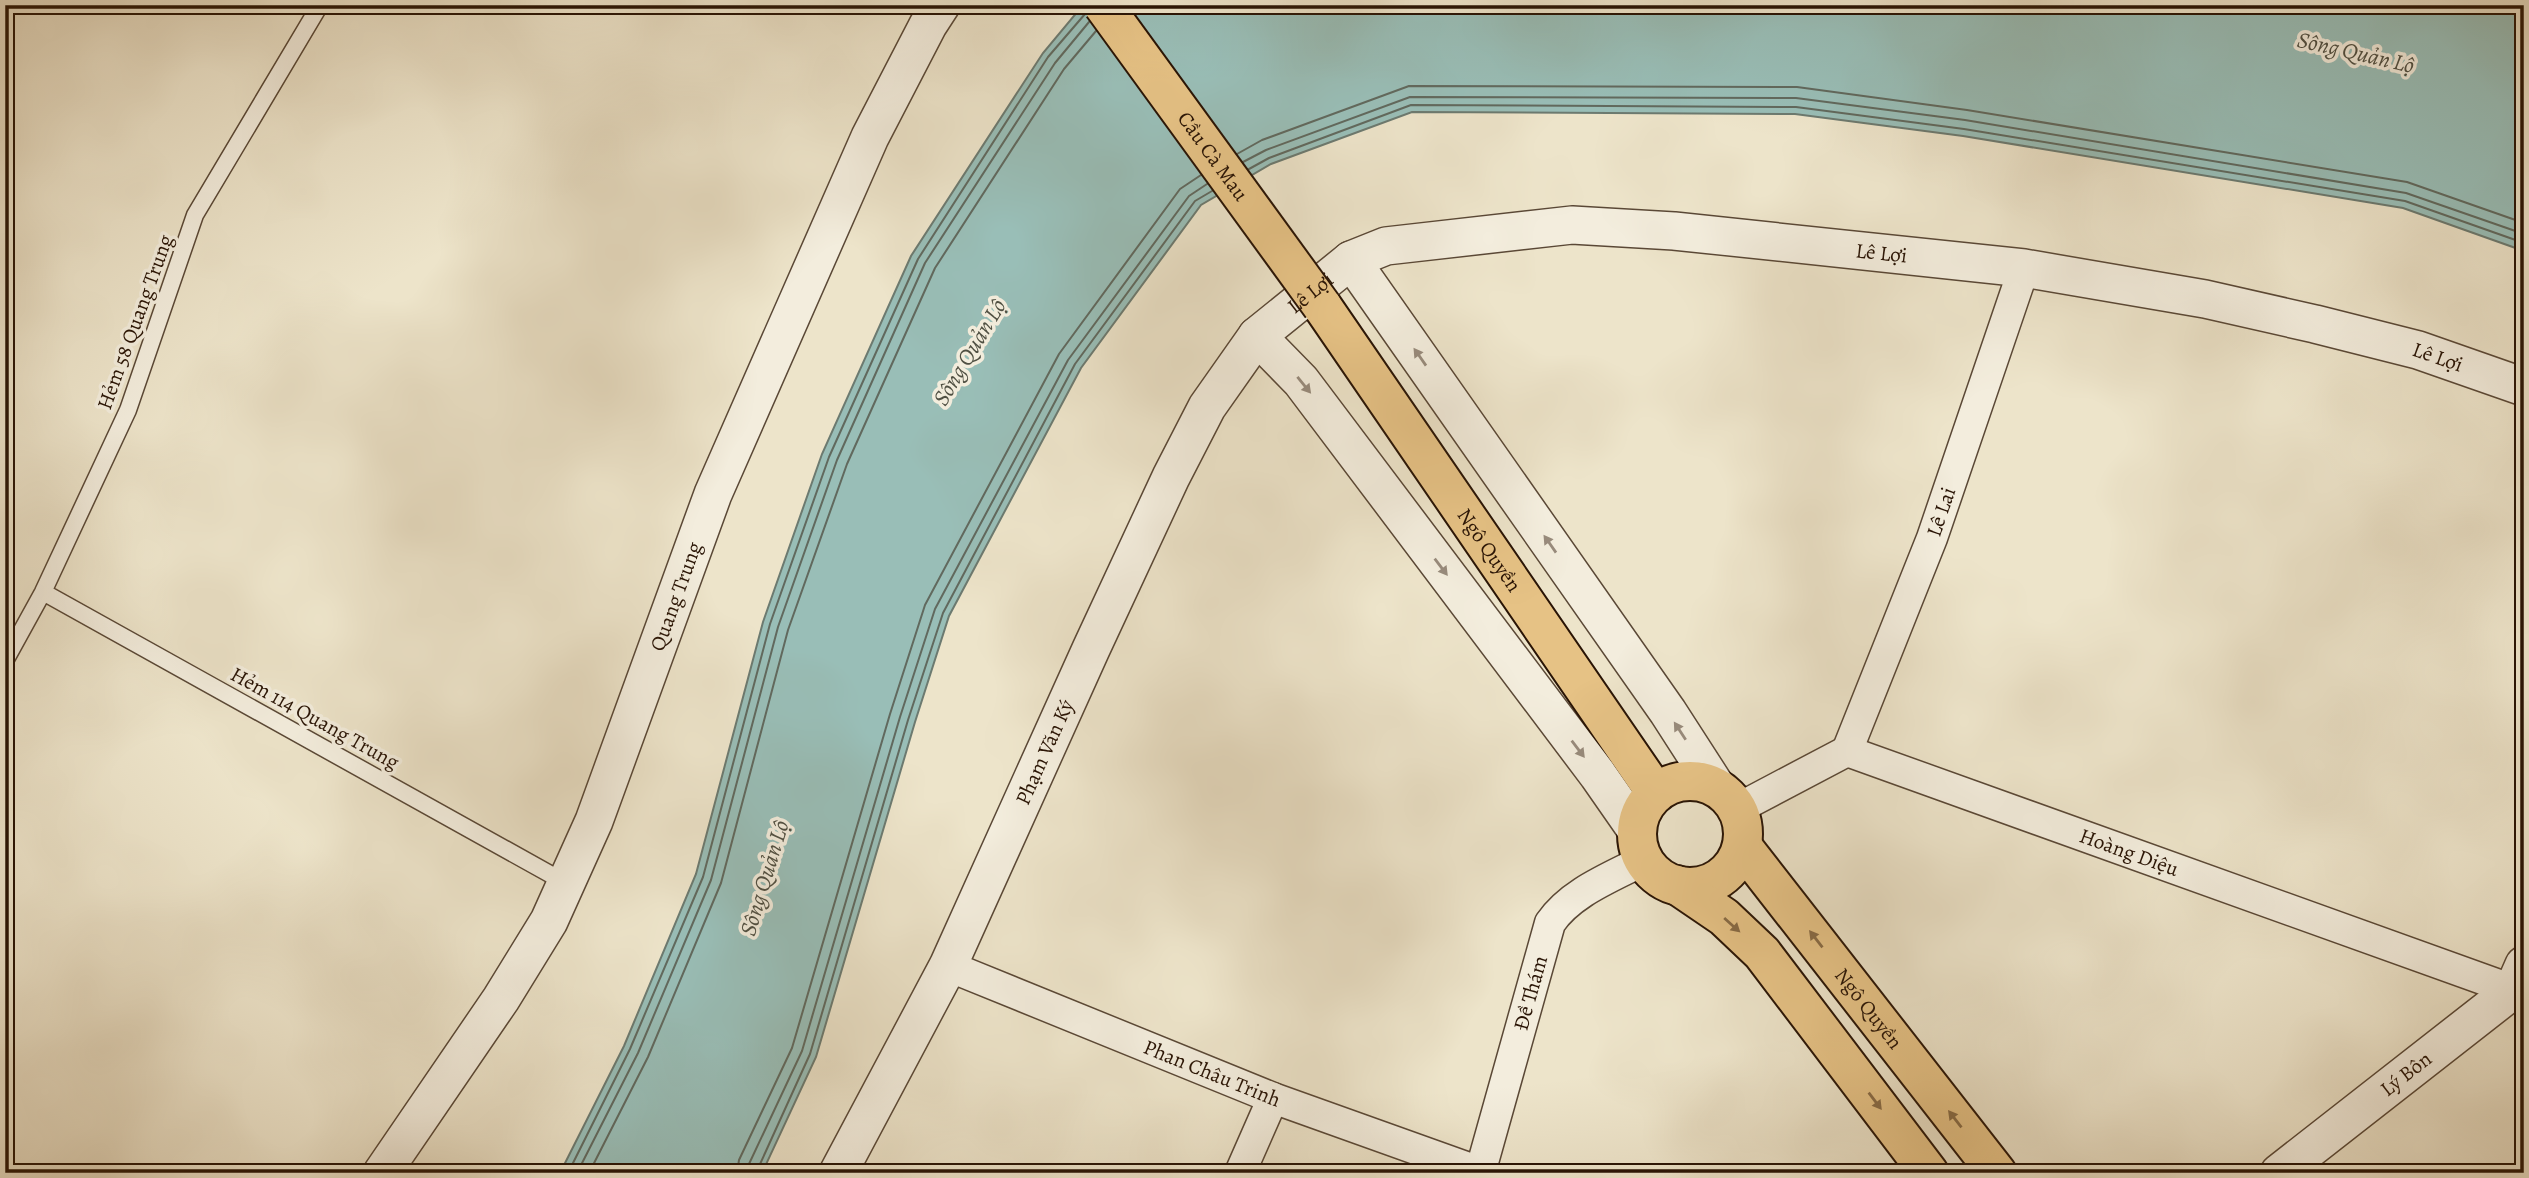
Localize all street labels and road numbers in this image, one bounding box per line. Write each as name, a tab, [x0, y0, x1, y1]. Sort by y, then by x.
street label: Cầu Cà Mau	[1171, 106, 1255, 207]
street label: Hẻm 58 Quang Trung	[90, 230, 180, 413]
street label: Lê Lợi	[1854, 236, 1909, 270]
street label: Lê Lợi	[1281, 266, 1339, 320]
street label: Lê Lợi	[2409, 335, 2467, 379]
street label: Lê Lai	[1920, 483, 1962, 540]
street label: Ngô Quyền	[1451, 503, 1528, 598]
street label: Quang Trung	[643, 537, 709, 655]
street label: Hẻm 114 Quang Trung	[226, 660, 405, 776]
street label: Phạm Văn Ký	[1009, 694, 1081, 809]
street label: Hoàng Diệu	[2076, 822, 2183, 883]
street label: Đề Thám	[1507, 952, 1554, 1034]
street label: Ngô Quyền	[1828, 962, 1909, 1055]
street label: Phan Châu Trinh	[1139, 1033, 1284, 1114]
street label: Lý Bôn	[2374, 1045, 2437, 1103]

